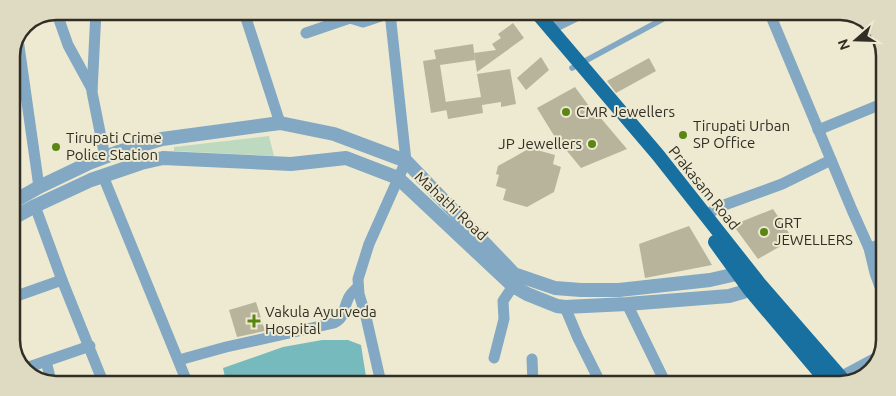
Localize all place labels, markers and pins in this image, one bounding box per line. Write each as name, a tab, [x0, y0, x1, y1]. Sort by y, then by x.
place label: CMR Jewellers	[576, 103, 675, 120]
marker: CMR Jewellers	[560, 106, 572, 118]
place label: Tirupati Urban SP Office	[693, 117, 790, 151]
place label: Tirupati Crime Police Station	[66, 129, 162, 163]
marker: Tirupati Urban SP Office	[677, 129, 689, 141]
place label: JP Jewellers	[498, 135, 582, 152]
marker: JP Jewellers	[586, 138, 598, 150]
marker: Tirupati Crime Police Station	[50, 141, 62, 153]
place label: GRT JEWELLERS	[774, 214, 853, 248]
marker: GRT JEWELLERS	[758, 226, 770, 238]
place label: Vakula Ayurveda Hospital	[265, 303, 377, 337]
marker: Vakula Ayurveda Hospital	[247, 314, 261, 328]

